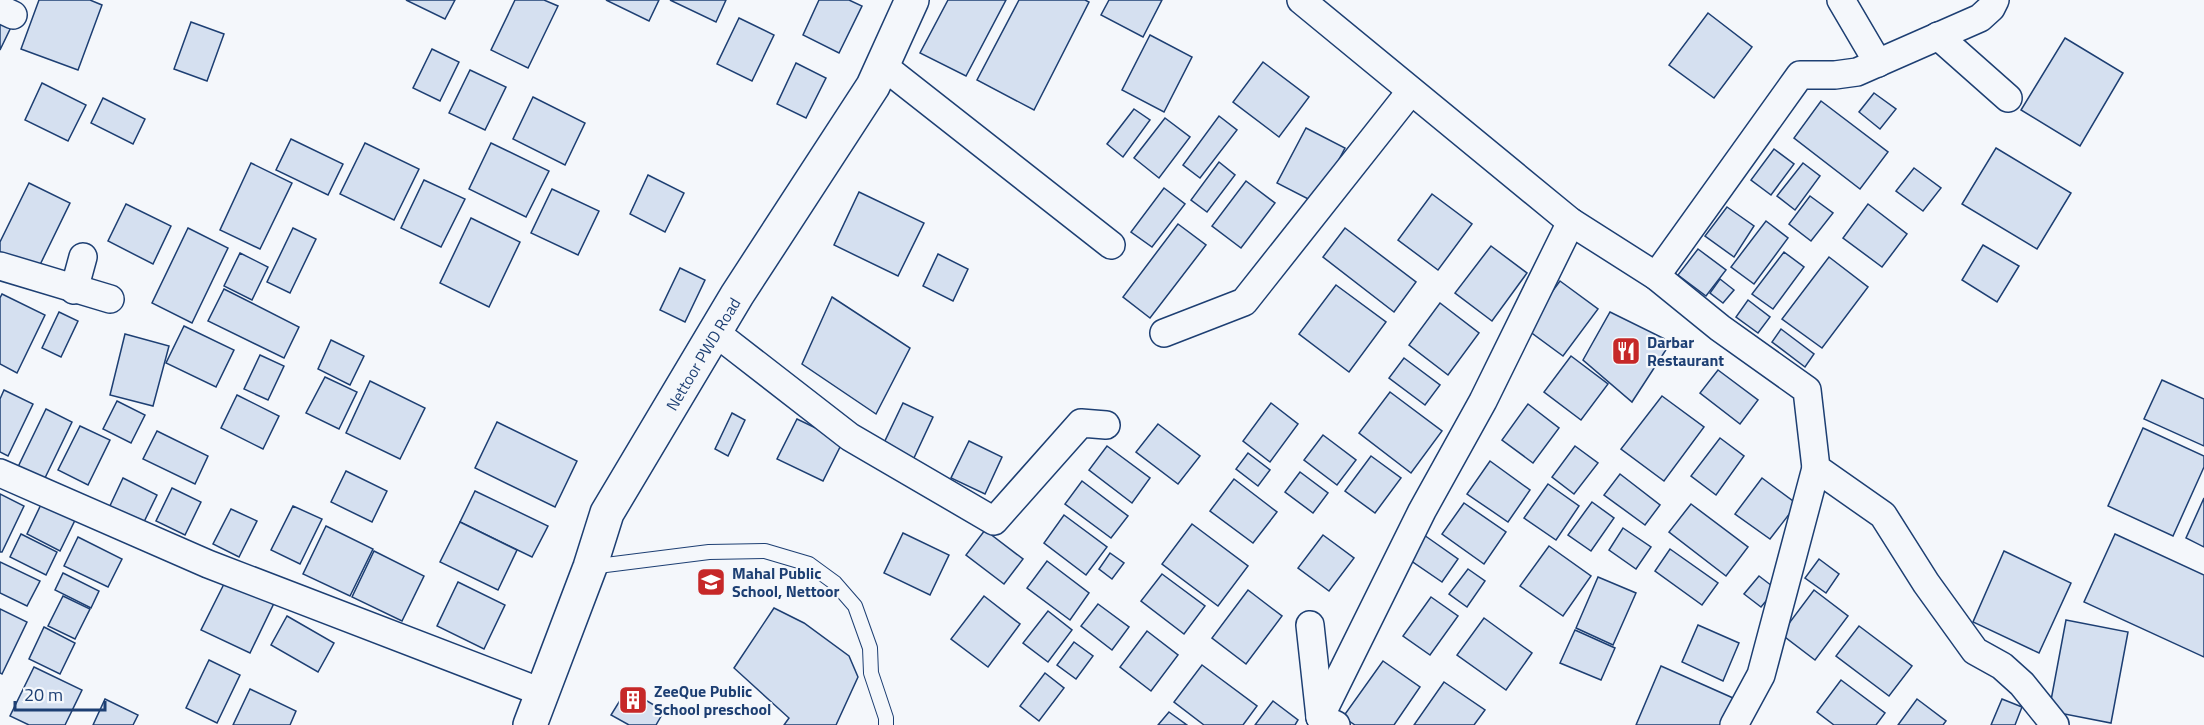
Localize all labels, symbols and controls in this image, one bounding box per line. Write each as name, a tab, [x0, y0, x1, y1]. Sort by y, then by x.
street label: Nettoor PWD Road	[660, 293, 746, 415]
place label: Darbar Restaurant	[1647, 330, 1724, 372]
restaurant icon: Darbar Restaurant	[1610, 335, 1642, 367]
place label: Mahal Public School, Nettoor	[732, 561, 840, 603]
school or university icon: Mahal Public School, Nettoor	[695, 566, 727, 598]
scale bar	[15, 674, 105, 712]
place label: ZeeQue Public School preschool	[654, 679, 771, 721]
text: 20 m	[24, 681, 63, 708]
building icon: ZeeQue Public School preschool	[617, 684, 649, 716]

